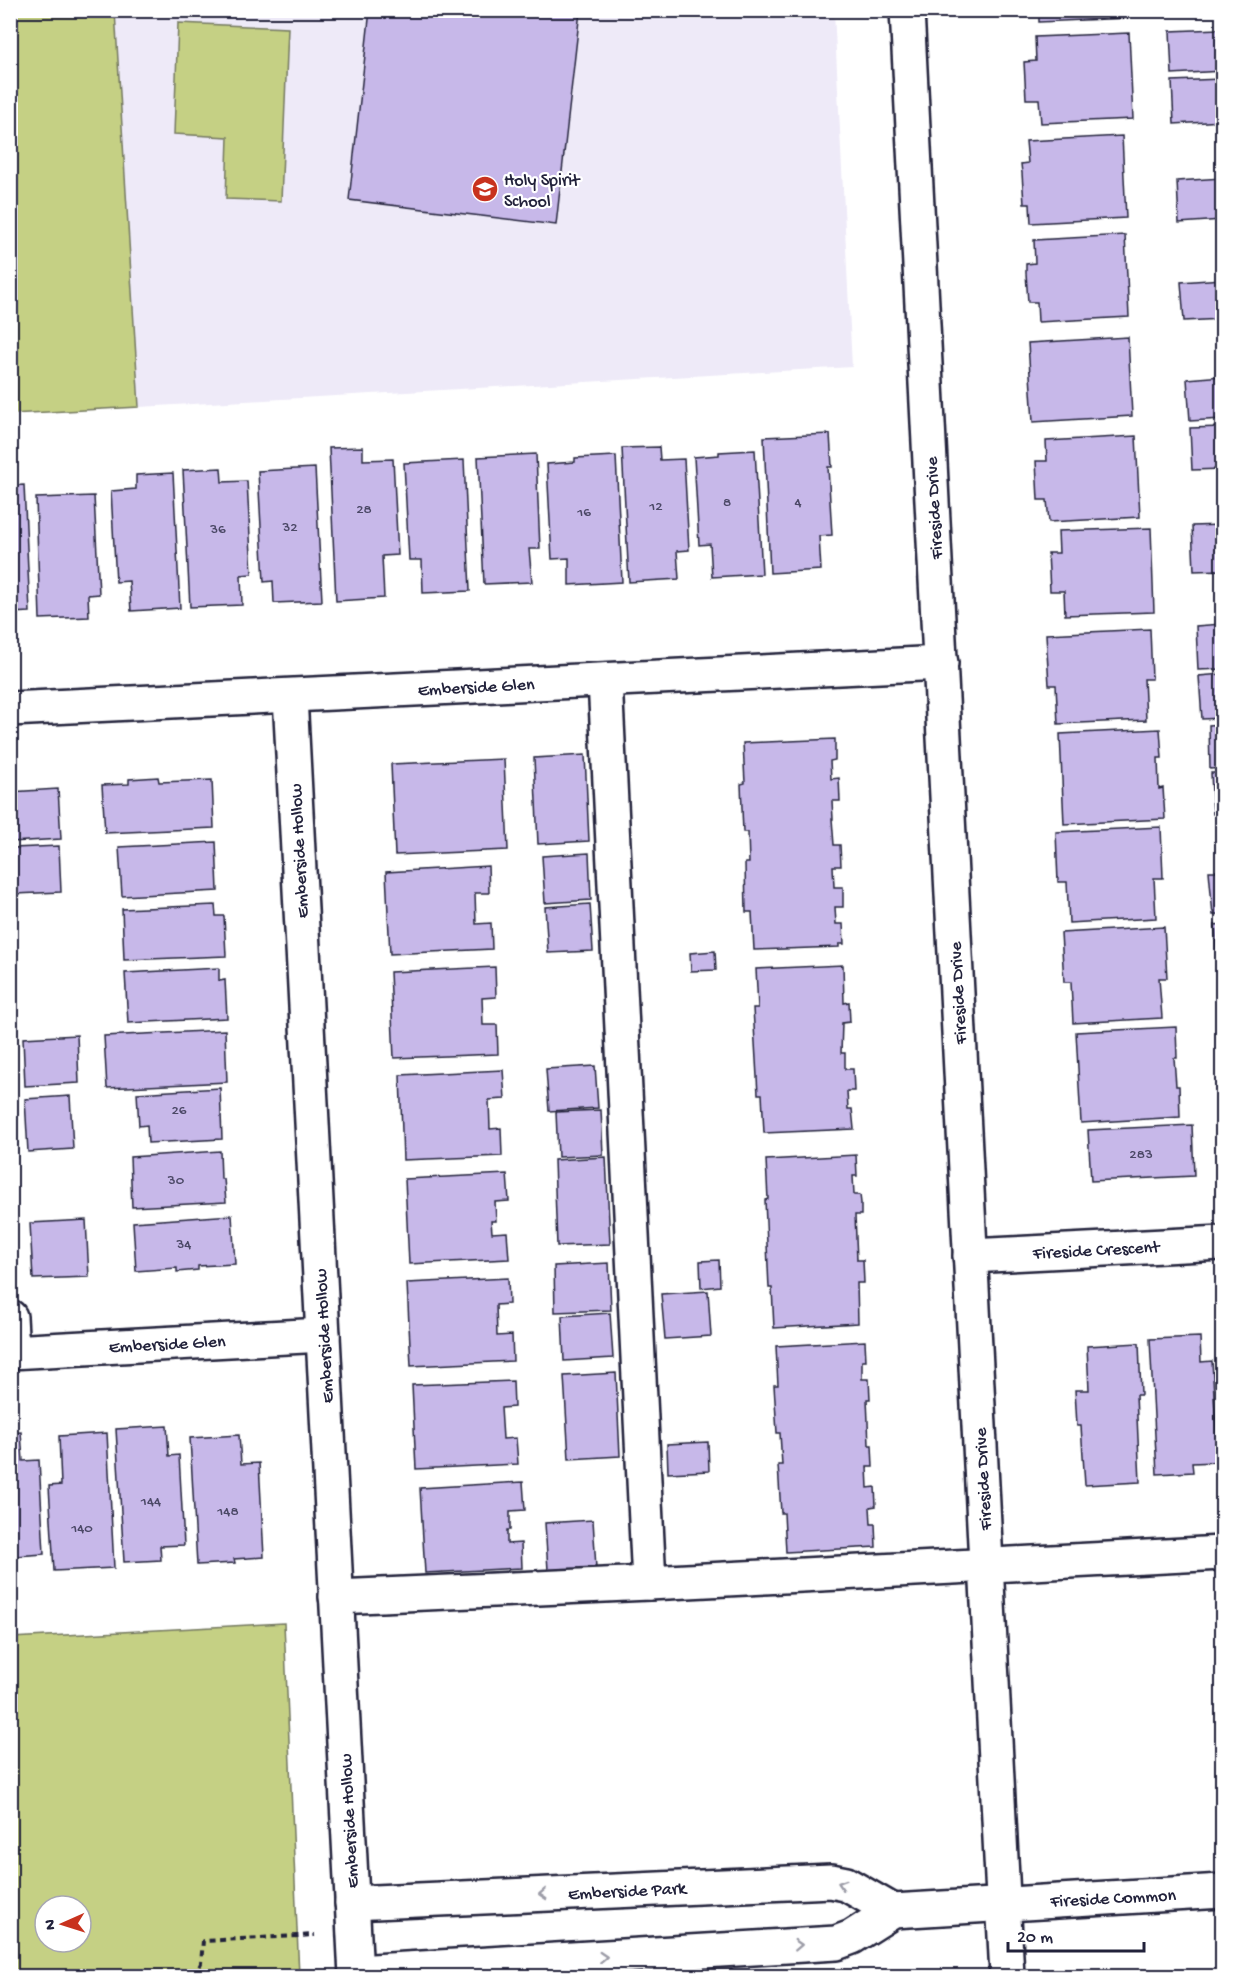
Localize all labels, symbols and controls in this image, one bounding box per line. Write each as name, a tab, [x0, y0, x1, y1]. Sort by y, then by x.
place label: Holy Spirit School	[504, 171, 581, 213]
school or university icon: Holy Spirit School	[470, 174, 500, 204]
street label: Fireside Drive	[922, 455, 949, 561]
house number: 8	[723, 494, 731, 512]
house number: 4	[794, 494, 802, 512]
house number: 12	[648, 498, 663, 516]
house number: 28	[356, 501, 372, 519]
house number: 16	[576, 504, 591, 522]
house number: 32	[281, 519, 298, 537]
house number: 36	[209, 521, 226, 539]
street label: Emberside Glen	[417, 675, 536, 702]
street label: Emberside Hollow	[286, 783, 315, 919]
street label: Fireside Drive	[946, 940, 973, 1046]
house number: 26	[172, 1102, 187, 1120]
house number: 283	[1129, 1146, 1153, 1164]
house number: 30	[167, 1172, 185, 1190]
house number: 34	[176, 1236, 191, 1254]
street label: Fireside Crescent	[1031, 1238, 1162, 1265]
street label: Emberside Hollow	[311, 1268, 340, 1404]
street label: Emberside Glen	[108, 1332, 227, 1359]
street label: Fireside Drive	[971, 1426, 998, 1532]
house number: 144	[140, 1493, 161, 1511]
house number: 148	[216, 1503, 239, 1521]
house number: 140	[70, 1520, 93, 1538]
street label: Emberside Hollow	[336, 1753, 365, 1889]
street label: Emberside Park	[568, 1879, 689, 1906]
one-way arrow	[837, 1879, 848, 1891]
street label: Fireside Common	[1049, 1886, 1177, 1913]
one-way arrow	[538, 1888, 547, 1901]
north arrow	[33, 1894, 93, 1954]
scale bar	[1008, 1915, 1144, 1953]
text: N	[42, 1918, 61, 1930]
text: 20 m	[1017, 1928, 1053, 1949]
one-way arrow	[793, 1939, 802, 1952]
one-way arrow	[599, 1951, 608, 1964]

